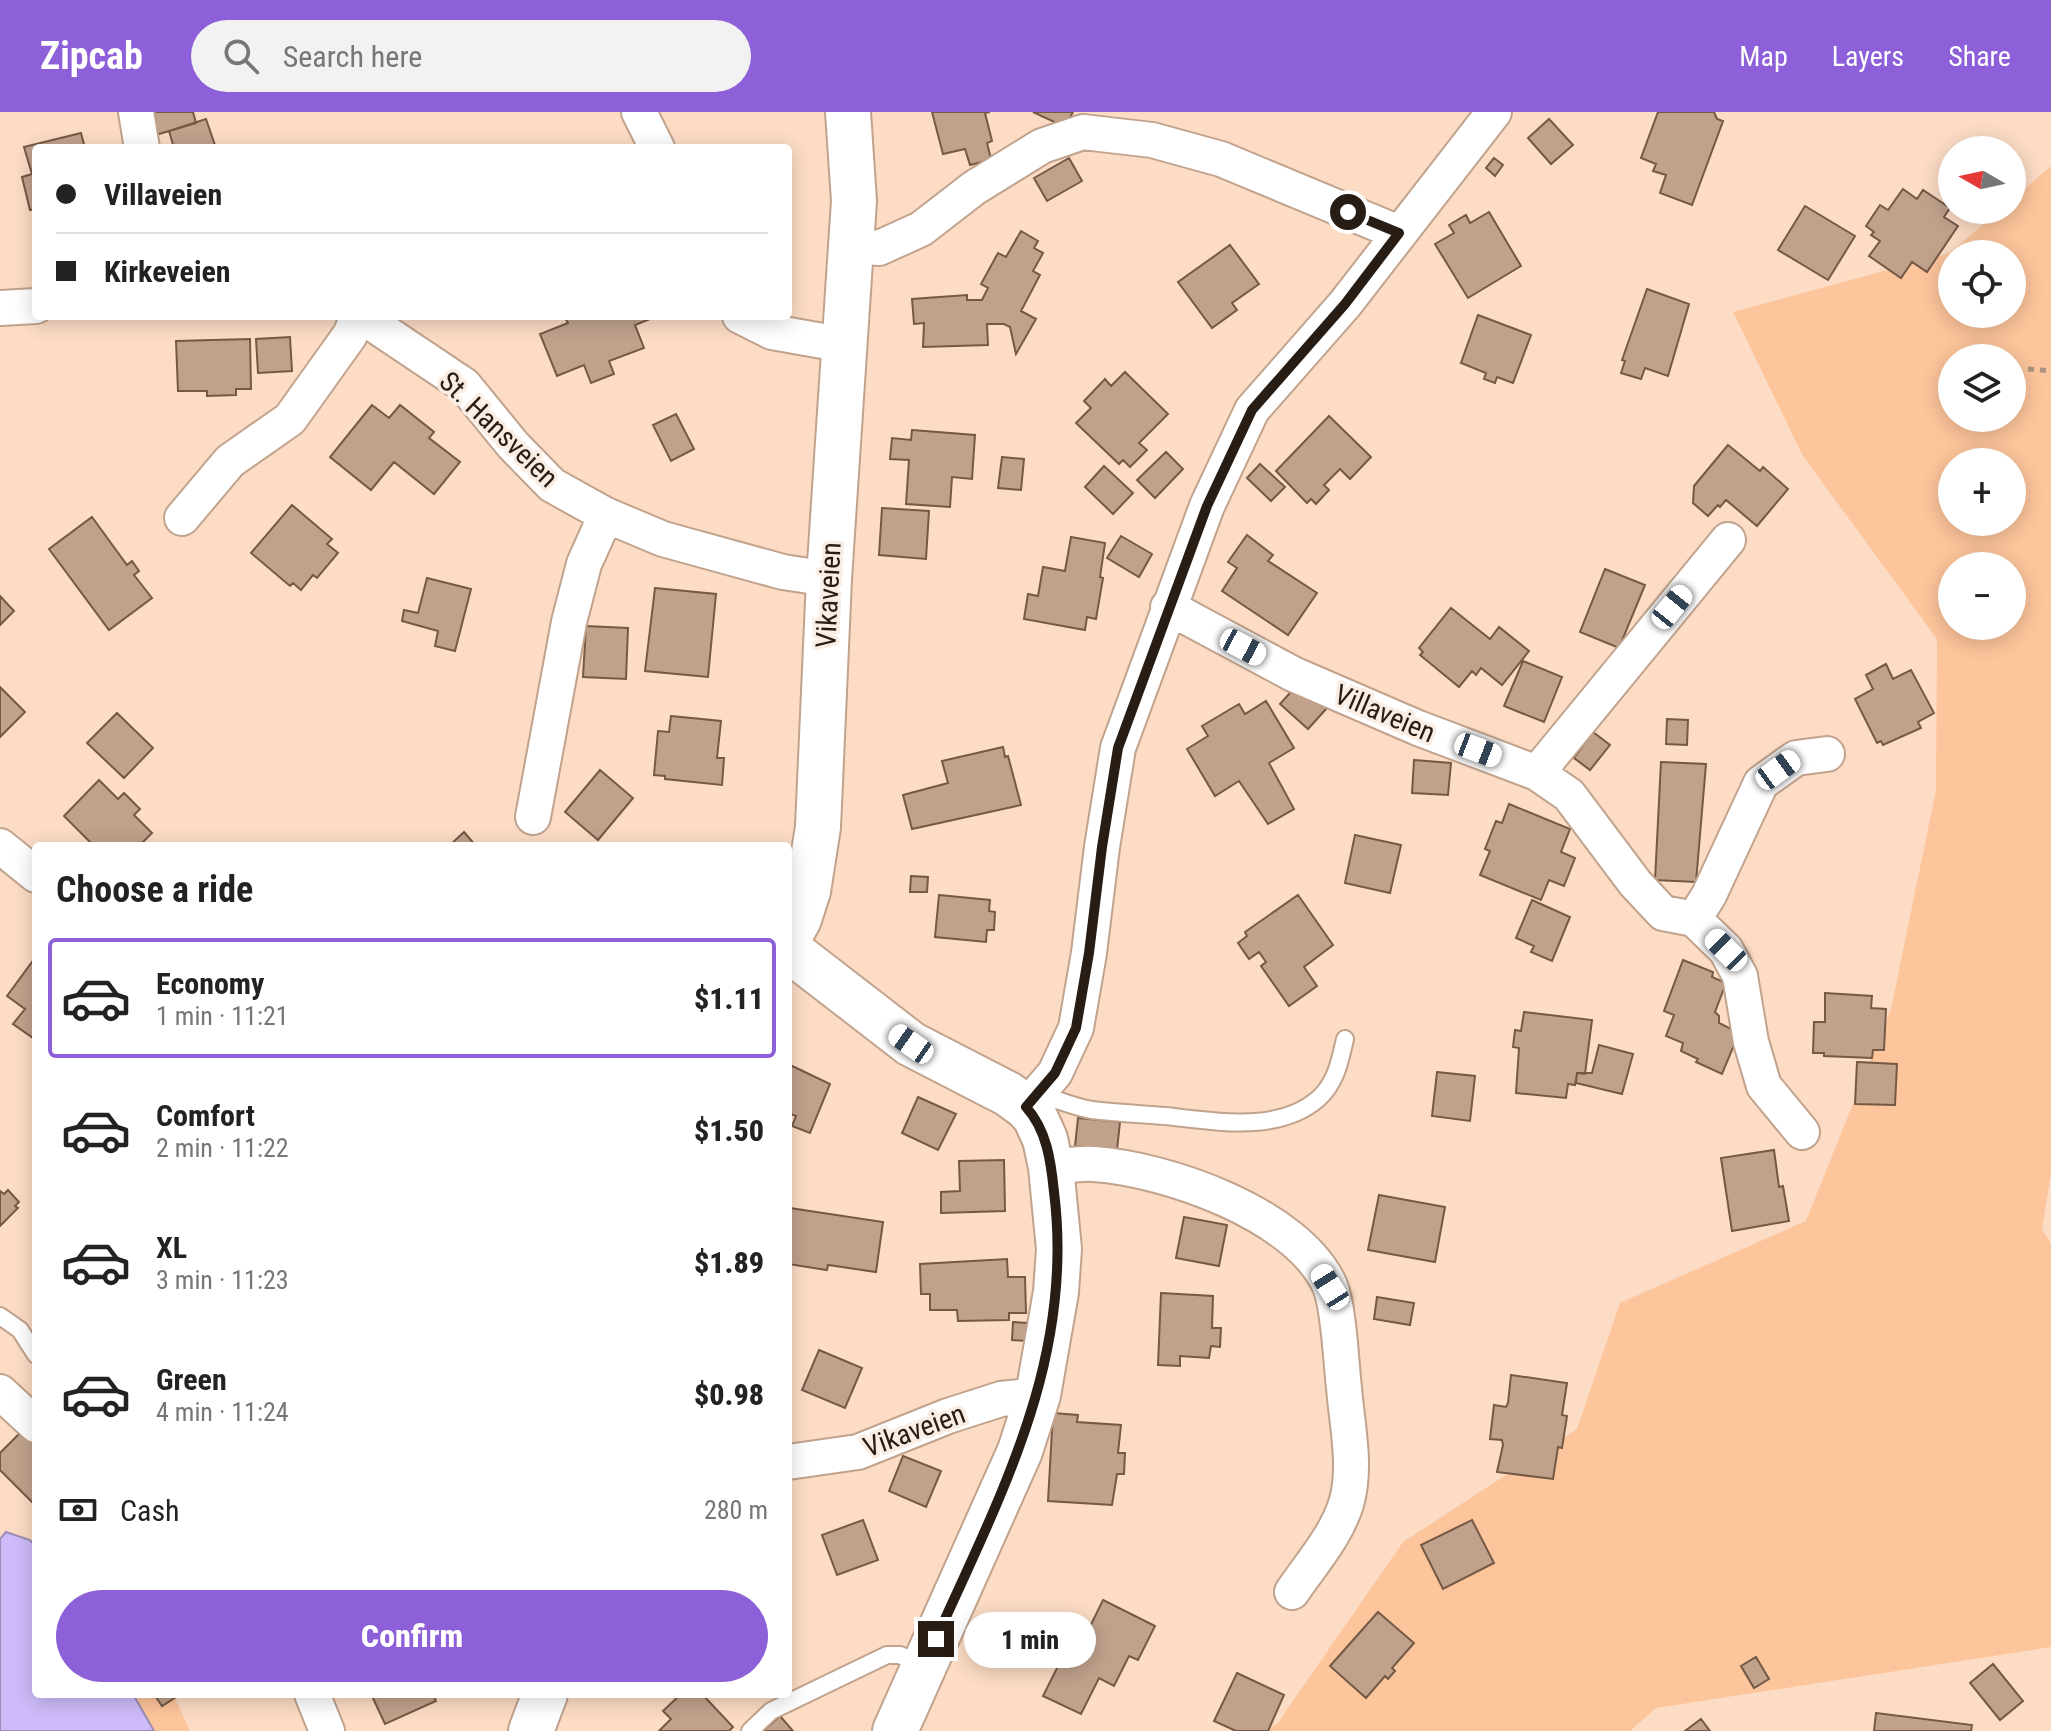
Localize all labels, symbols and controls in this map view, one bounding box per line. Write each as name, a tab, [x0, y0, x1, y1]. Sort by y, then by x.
search box	[191, 20, 751, 92]
text: Zipcab	[40, 34, 143, 78]
icon: search	[219, 34, 263, 78]
text: Search here	[283, 39, 422, 74]
text: Map	[1739, 40, 1788, 73]
text: Layers	[1832, 40, 1904, 73]
text: Share	[1948, 40, 2011, 73]
north arrow	[1938, 136, 2026, 224]
map controls	[1938, 136, 2026, 640]
text: Villaveien	[104, 177, 222, 212]
route start	[1330, 194, 1366, 230]
button: locate	[1938, 240, 2026, 328]
text: Kirkeveien	[104, 254, 231, 289]
button: layers	[1938, 344, 2026, 432]
street label: St. Hansveien	[433, 365, 565, 494]
button: +	[1938, 448, 2026, 536]
street label: Vikaveien	[809, 541, 848, 649]
button: −	[1938, 552, 2026, 640]
car	[1648, 581, 1696, 633]
car	[1216, 625, 1270, 669]
street label: Villaveien	[1329, 678, 1440, 749]
car	[1451, 730, 1505, 770]
car	[1752, 746, 1804, 794]
text: Choose a ride	[56, 869, 253, 911]
car	[1701, 925, 1751, 975]
icon: car	[60, 962, 132, 1034]
text: Economy	[156, 966, 264, 1001]
text: $1.11	[694, 981, 764, 1016]
text: 1 min · 11:21	[156, 1001, 289, 1031]
car	[884, 1020, 938, 1068]
icon: car	[60, 1094, 132, 1166]
text: Comfort	[156, 1098, 255, 1133]
text: $1.50	[694, 1113, 764, 1148]
text: 2 min · 11:22	[156, 1133, 289, 1163]
icon: car	[60, 1226, 132, 1298]
text: XL	[156, 1230, 187, 1265]
text: $1.89	[694, 1245, 764, 1280]
car	[1307, 1260, 1353, 1314]
text: 3 min · 11:23	[156, 1265, 289, 1295]
icon: car	[60, 1358, 132, 1430]
text: Green	[156, 1362, 227, 1397]
text: $0.98	[694, 1377, 764, 1412]
text: 4 min · 11:24	[156, 1397, 289, 1427]
street label: Vikaveien	[859, 1397, 970, 1464]
icon: cash	[56, 1488, 100, 1532]
text: Cash	[120, 1493, 180, 1528]
text: 280 m	[704, 1495, 768, 1525]
button: Confirm	[56, 1590, 768, 1682]
callout: 1 min	[964, 1611, 1096, 1667]
route end	[918, 1621, 954, 1657]
text: 1 min	[1001, 1625, 1059, 1655]

